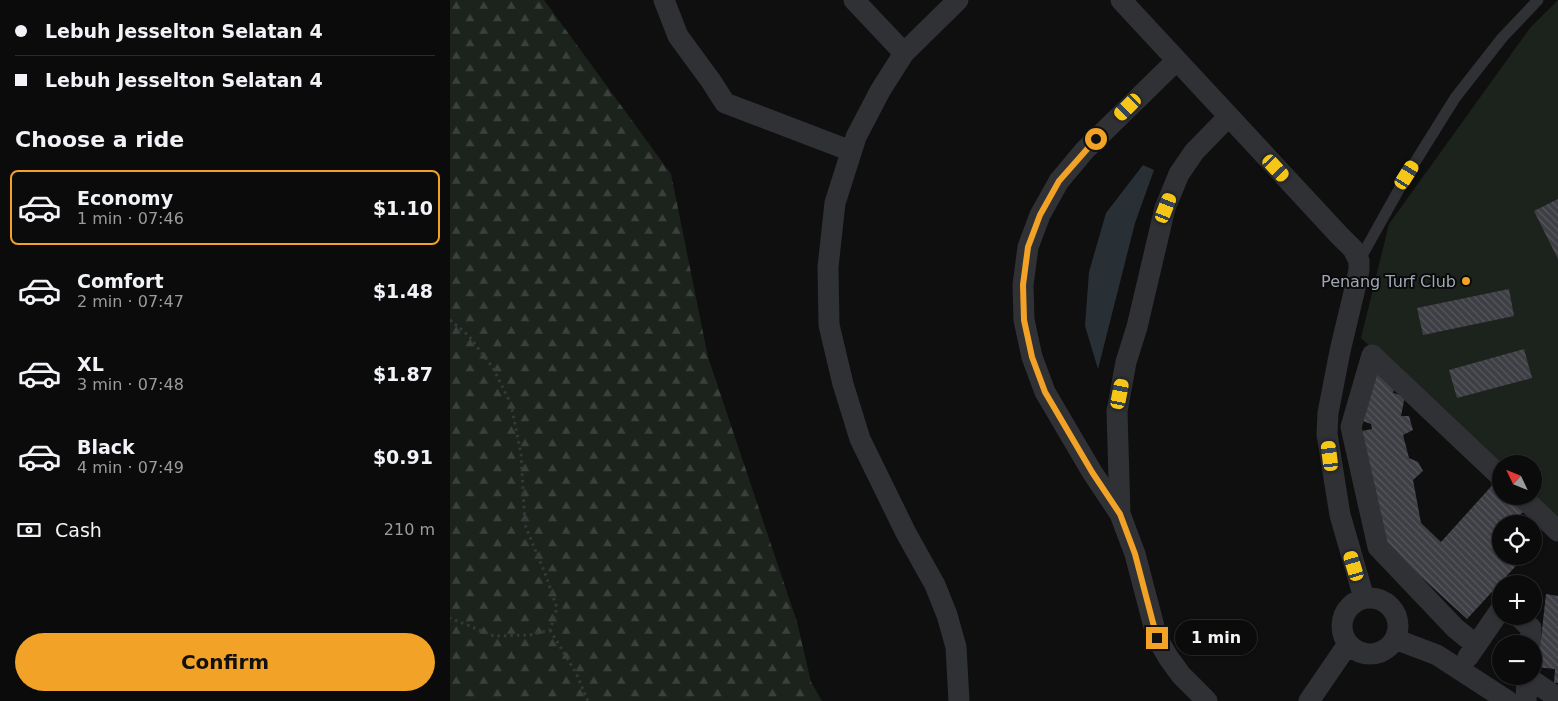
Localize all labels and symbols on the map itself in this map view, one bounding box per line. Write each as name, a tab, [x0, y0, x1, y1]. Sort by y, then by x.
car	[1112, 91, 1143, 123]
route start	[1085, 128, 1107, 150]
car	[1260, 152, 1291, 184]
car	[1392, 158, 1421, 192]
car	[1153, 191, 1178, 225]
place label: Penang Turf Club	[1321, 272, 1456, 291]
marker: Penang Turf Club	[1460, 275, 1472, 287]
car	[1109, 378, 1130, 410]
car	[1320, 440, 1339, 472]
north arrow	[1492, 455, 1542, 505]
car	[1342, 549, 1365, 583]
callout: 1 min	[1174, 620, 1257, 656]
route end	[1146, 627, 1168, 649]

